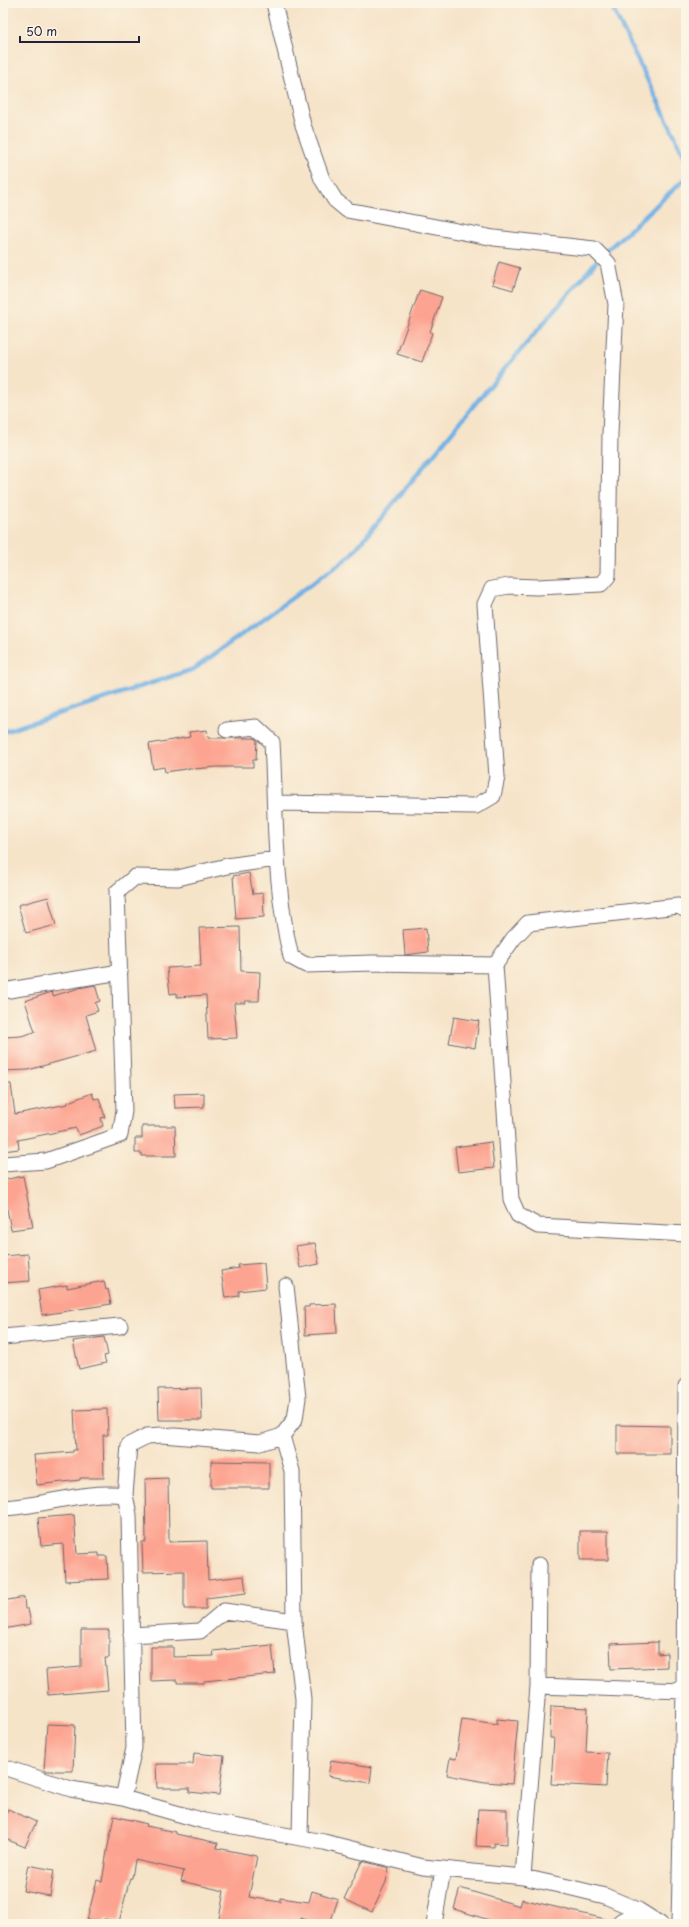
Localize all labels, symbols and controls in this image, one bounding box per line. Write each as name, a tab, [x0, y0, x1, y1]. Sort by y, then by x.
scale bar	[20, 18, 139, 44]
text: 50 m	[26, 22, 57, 40]

